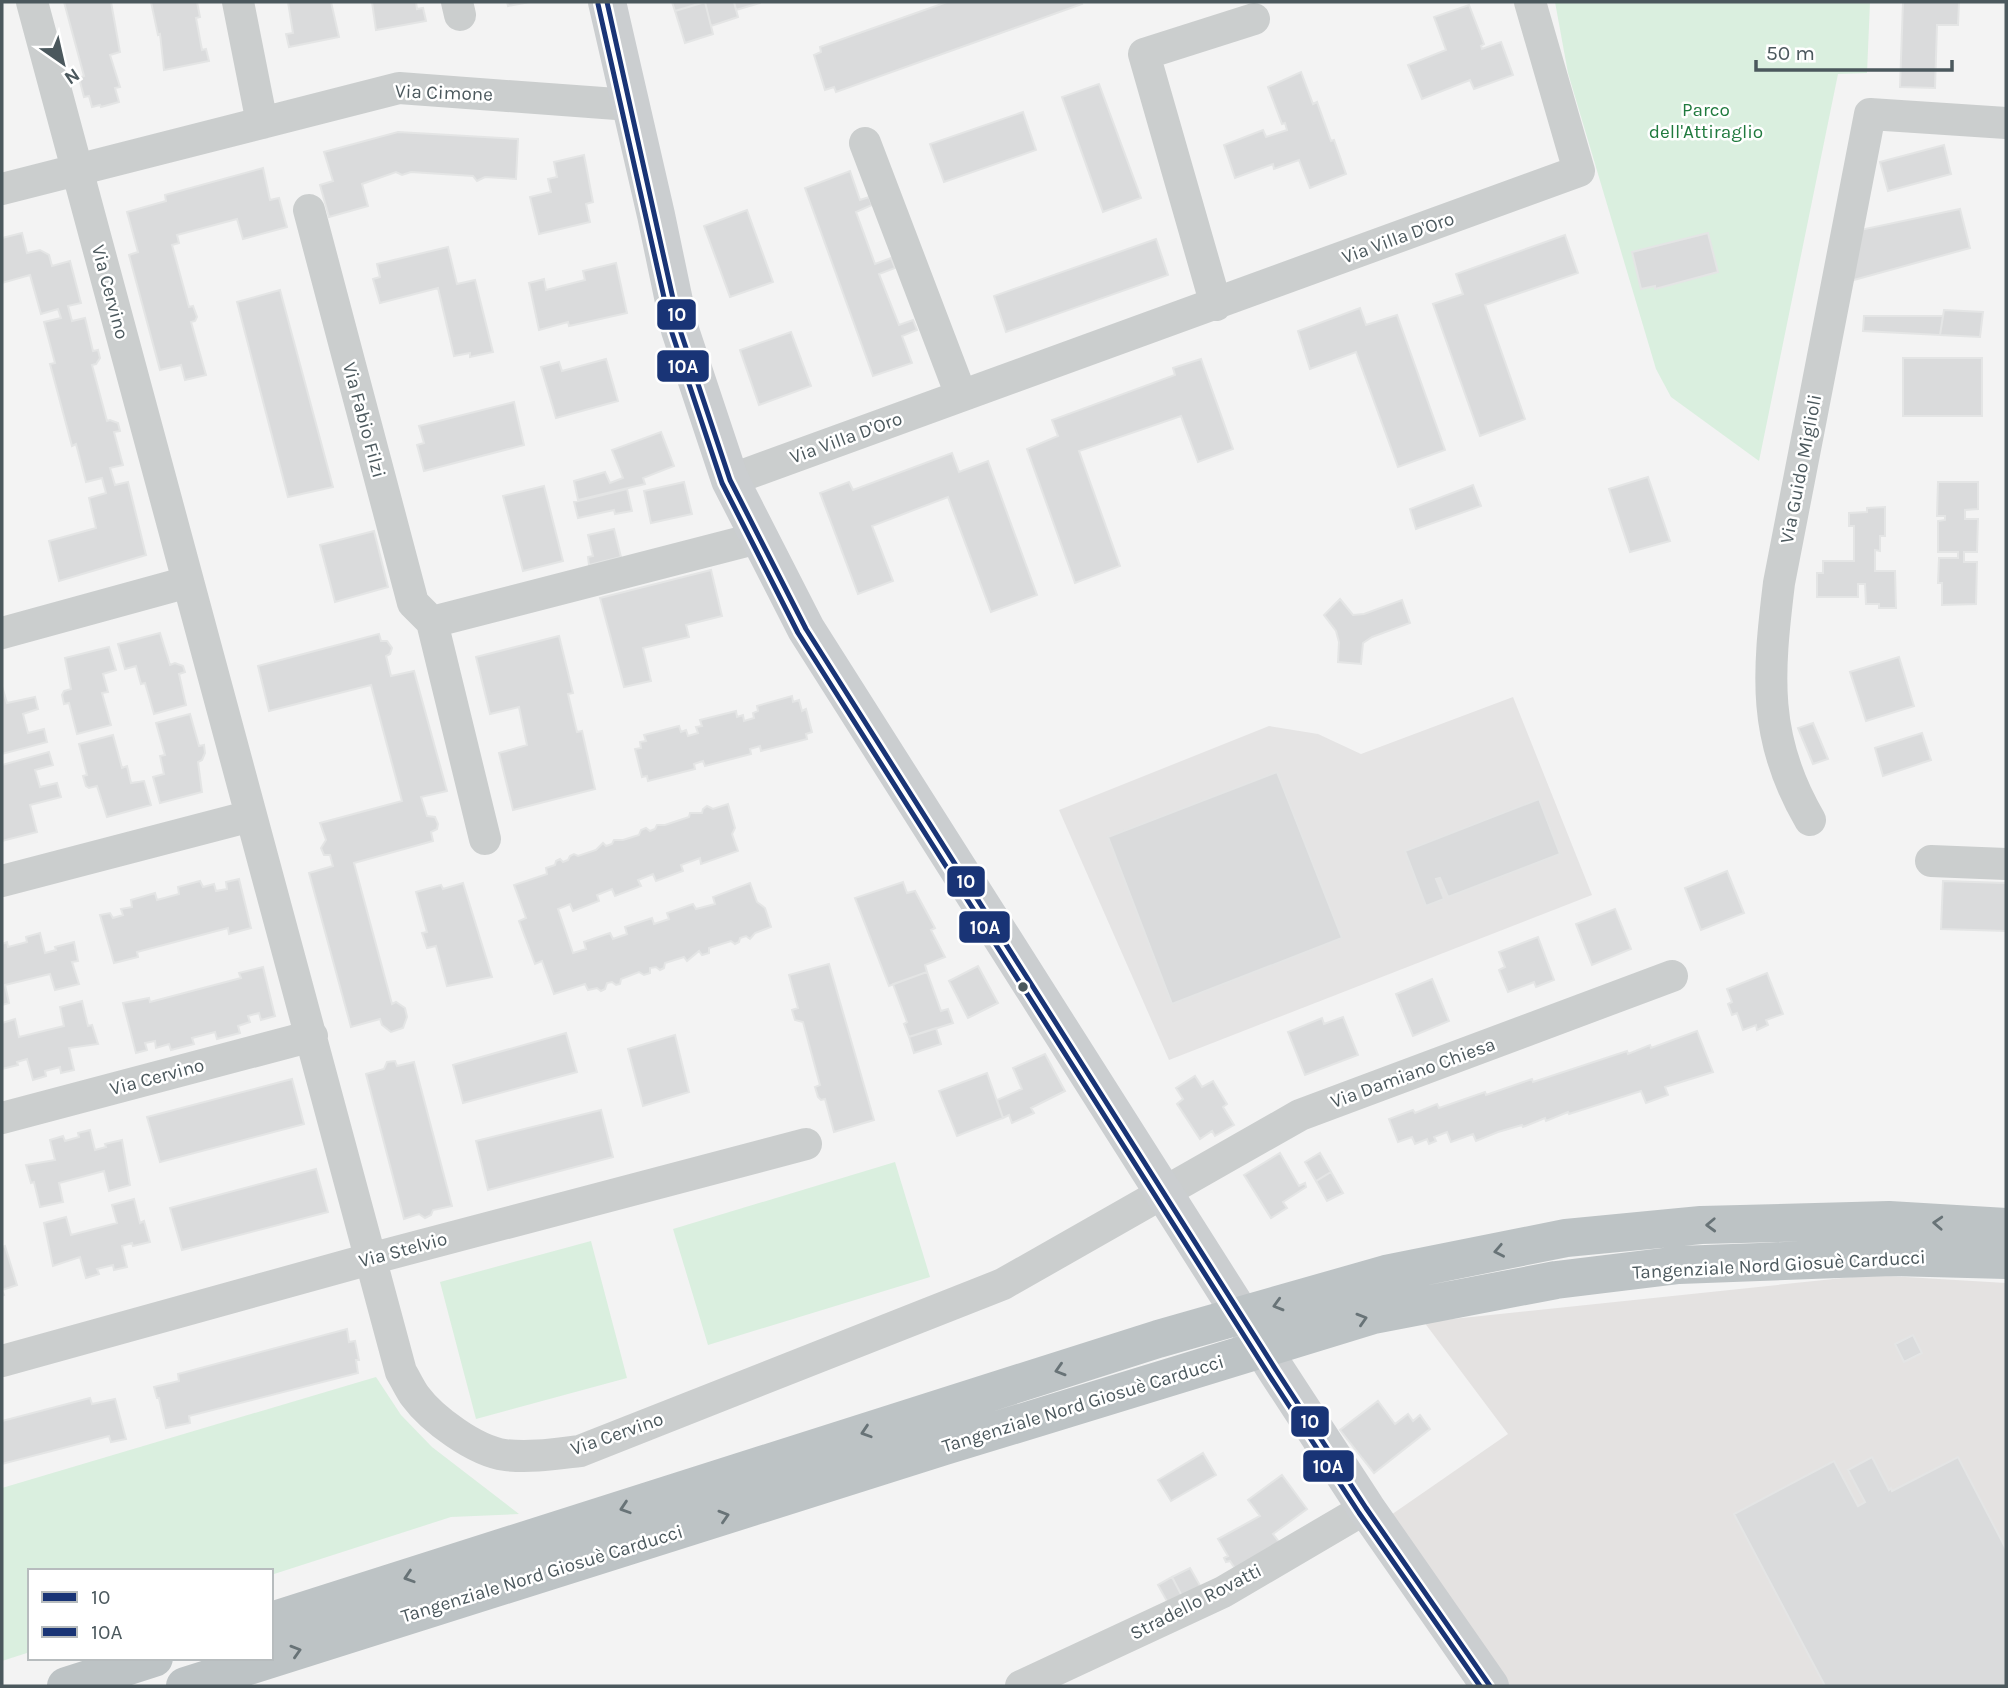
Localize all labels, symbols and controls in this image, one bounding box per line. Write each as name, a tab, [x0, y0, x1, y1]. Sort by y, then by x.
north arrow	[28, 28, 98, 98]
scale bar	[1756, 28, 1952, 72]
text: 50 m	[1766, 41, 1815, 65]
text: N	[60, 63, 84, 89]
street label: Via Cimone	[395, 80, 493, 106]
park label: Parco dell'Attiraglio	[1649, 99, 1763, 143]
street label: Via Villa D'Oro	[1339, 207, 1457, 269]
street label: Via Cervino	[87, 242, 133, 342]
line badge: 10	[656, 298, 697, 331]
text: 10	[668, 304, 686, 326]
line badge: 10A	[656, 349, 710, 383]
text: 10A	[668, 356, 698, 378]
street label: Via Fabio Filzi	[338, 360, 390, 480]
street label: Via Guido Miglioli	[1776, 392, 1826, 546]
street label: Via Villa D'Oro	[787, 407, 905, 469]
line badge: 10	[946, 865, 986, 898]
text: 10	[957, 871, 975, 893]
line badge: 10A	[958, 910, 1011, 944]
text: 10A	[970, 917, 1000, 939]
unlabelled marker	[1016, 980, 1030, 994]
street label: Via Damiano Chiesa	[1328, 1033, 1498, 1113]
street label: Via Cervino	[107, 1054, 207, 1100]
one-way arrow	[1932, 1216, 1943, 1231]
one-way arrow	[1705, 1217, 1716, 1232]
street label: Via Stelvio	[356, 1228, 450, 1272]
one-way arrow	[1493, 1243, 1505, 1258]
street label: Tangenziale Nord Giosuè Carducci	[1632, 1246, 1926, 1284]
one-way arrow	[1272, 1296, 1284, 1311]
one-way arrow	[1356, 1312, 1368, 1327]
street label: Tangenziale Nord Giosuè Carducci	[939, 1351, 1227, 1457]
one-way arrow	[1055, 1362, 1067, 1376]
line badge: 10	[1290, 1405, 1330, 1438]
street label: Via Cervino	[568, 1408, 666, 1460]
text: 10	[1301, 1411, 1319, 1433]
one-way arrow	[860, 1423, 872, 1438]
line badge: 10A	[1302, 1449, 1355, 1483]
text: 10A	[1313, 1456, 1343, 1478]
one-way arrow	[620, 1500, 632, 1514]
one-way arrow	[717, 1510, 729, 1525]
street label: Tangenziale Nord Giosuè Carducci	[398, 1521, 686, 1627]
street label: Stradello Rovatti	[1127, 1559, 1265, 1645]
legend	[28, 1569, 273, 1660]
one-way arrow	[403, 1569, 415, 1583]
text: 10	[91, 1585, 110, 1609]
text: 10A	[91, 1620, 122, 1644]
one-way arrow	[290, 1645, 302, 1659]

